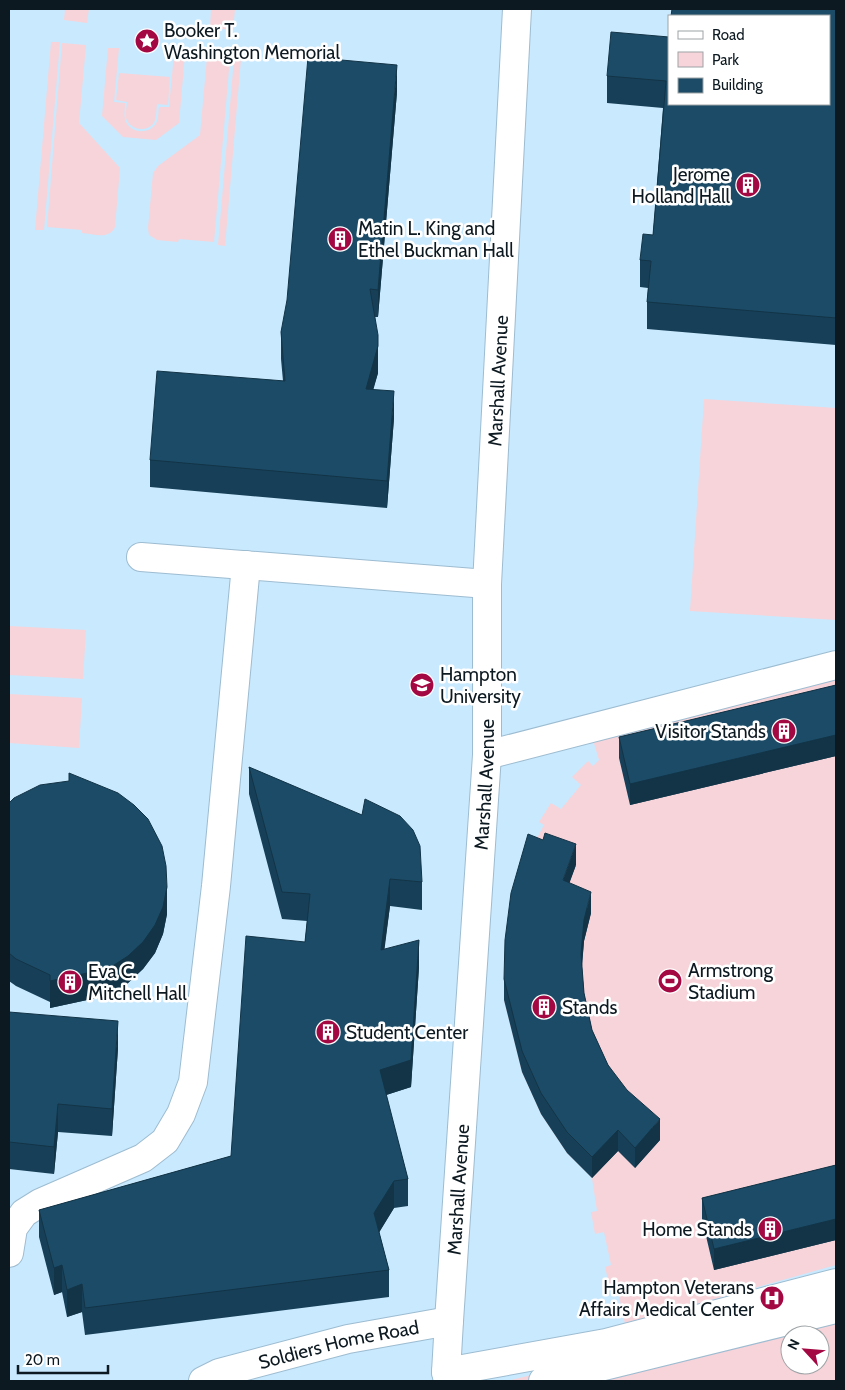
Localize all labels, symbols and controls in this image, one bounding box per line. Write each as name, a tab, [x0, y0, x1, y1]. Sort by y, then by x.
legend	[668, 15, 830, 105]
place label: Booker T. Washington Memorial	[164, 19, 340, 64]
text: Road	[712, 26, 745, 44]
place icon: Booker T. Washington Memorial	[134, 28, 160, 54]
text: Park	[712, 51, 739, 69]
text: Building	[712, 76, 763, 94]
place label: Jerome Holland Hall	[632, 163, 731, 208]
building icon: Jerome Holland Hall	[735, 172, 761, 198]
place label: Matin L. King and Ethel Buckman Hall	[358, 217, 514, 262]
building icon: Matin L. King and Ethel Buckman Hall	[327, 226, 353, 252]
street label: Marshall Avenue	[483, 314, 513, 447]
place label: Hampton University	[440, 663, 521, 708]
school or university icon: Hampton University	[409, 672, 435, 698]
building icon: Visitor Stands	[771, 718, 797, 744]
street label: Marshall Avenue	[470, 719, 499, 851]
place label: Visitor Stands	[655, 720, 766, 743]
place label: Armstrong Stadium	[688, 959, 773, 1004]
place label: Eva C. Mitchell Hall	[88, 960, 187, 1005]
sports icon: Armstrong Stadium	[657, 968, 683, 994]
building icon: Eva C. Mitchell Hall	[57, 969, 83, 995]
building icon: Stands	[531, 994, 557, 1020]
place label: Stands	[562, 996, 618, 1019]
building icon: Student Center	[315, 1019, 341, 1045]
place label: Student Center	[346, 1021, 468, 1044]
street label: Marshall Avenue	[442, 1123, 474, 1256]
building icon: Home Stands	[757, 1216, 783, 1242]
place label: Home Stands	[642, 1218, 752, 1241]
place label: Hampton Veterans Affairs Medical Center	[579, 1276, 754, 1321]
hospital icon: Hampton Veterans Affairs Medical Center	[759, 1285, 785, 1311]
street label: Soldiers Home Road	[256, 1316, 421, 1374]
north arrow	[780, 1325, 830, 1375]
text: N	[783, 1336, 804, 1353]
scale bar	[18, 1342, 108, 1374]
text: 20 m	[25, 1351, 60, 1369]

